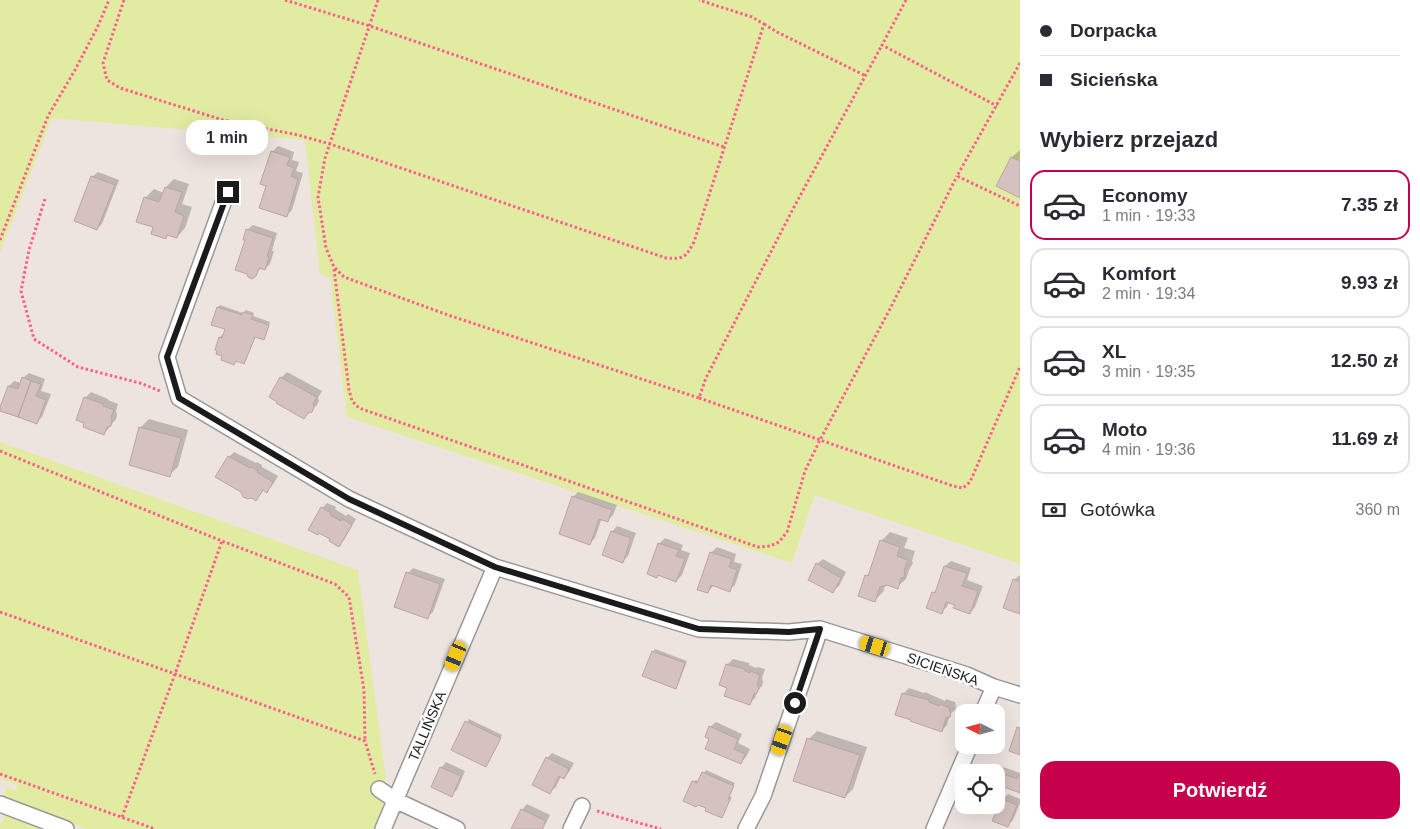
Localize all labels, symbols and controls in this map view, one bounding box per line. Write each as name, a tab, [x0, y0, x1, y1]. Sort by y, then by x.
text: Dorpacka	[1070, 20, 1157, 41]
text: Sicieńska	[1070, 69, 1158, 90]
callout: 1 min	[187, 120, 269, 154]
text: Wybierz przejazd	[1040, 127, 1218, 152]
text: 1 min	[206, 129, 248, 146]
route end	[217, 181, 239, 203]
icon: car	[1042, 183, 1087, 228]
text: Economy	[1102, 185, 1188, 206]
text: 7.35 zł	[1341, 194, 1398, 215]
text: 1 min · 19:33	[1102, 207, 1195, 224]
icon: car	[1042, 261, 1087, 306]
text: Komfort	[1102, 263, 1176, 284]
text: 9.93 zł	[1341, 272, 1398, 293]
text: 2 min · 19:34	[1102, 285, 1195, 302]
icon: car	[1042, 339, 1087, 384]
text: XL	[1102, 341, 1126, 362]
text: 12.50 zł	[1330, 350, 1398, 371]
text: 3 min · 19:35	[1102, 363, 1195, 380]
icon: car	[1042, 417, 1087, 462]
text: Moto	[1102, 419, 1147, 440]
text: 11.69 zł	[1331, 428, 1398, 449]
text: 4 min · 19:36	[1102, 441, 1195, 458]
icon: cash	[1040, 496, 1068, 524]
text: Gotówka	[1080, 499, 1155, 520]
text: 360 m	[1356, 501, 1400, 518]
car	[858, 634, 891, 658]
car	[443, 639, 468, 673]
street label: SICIEŃSKA	[905, 649, 982, 689]
street label: TALLIŃSKA	[405, 688, 449, 763]
route start	[784, 692, 806, 714]
north arrow	[955, 704, 1005, 754]
map controls	[955, 704, 1005, 814]
car	[770, 723, 793, 757]
button: Potwierdź	[1040, 761, 1400, 819]
button: locate	[955, 764, 1005, 814]

